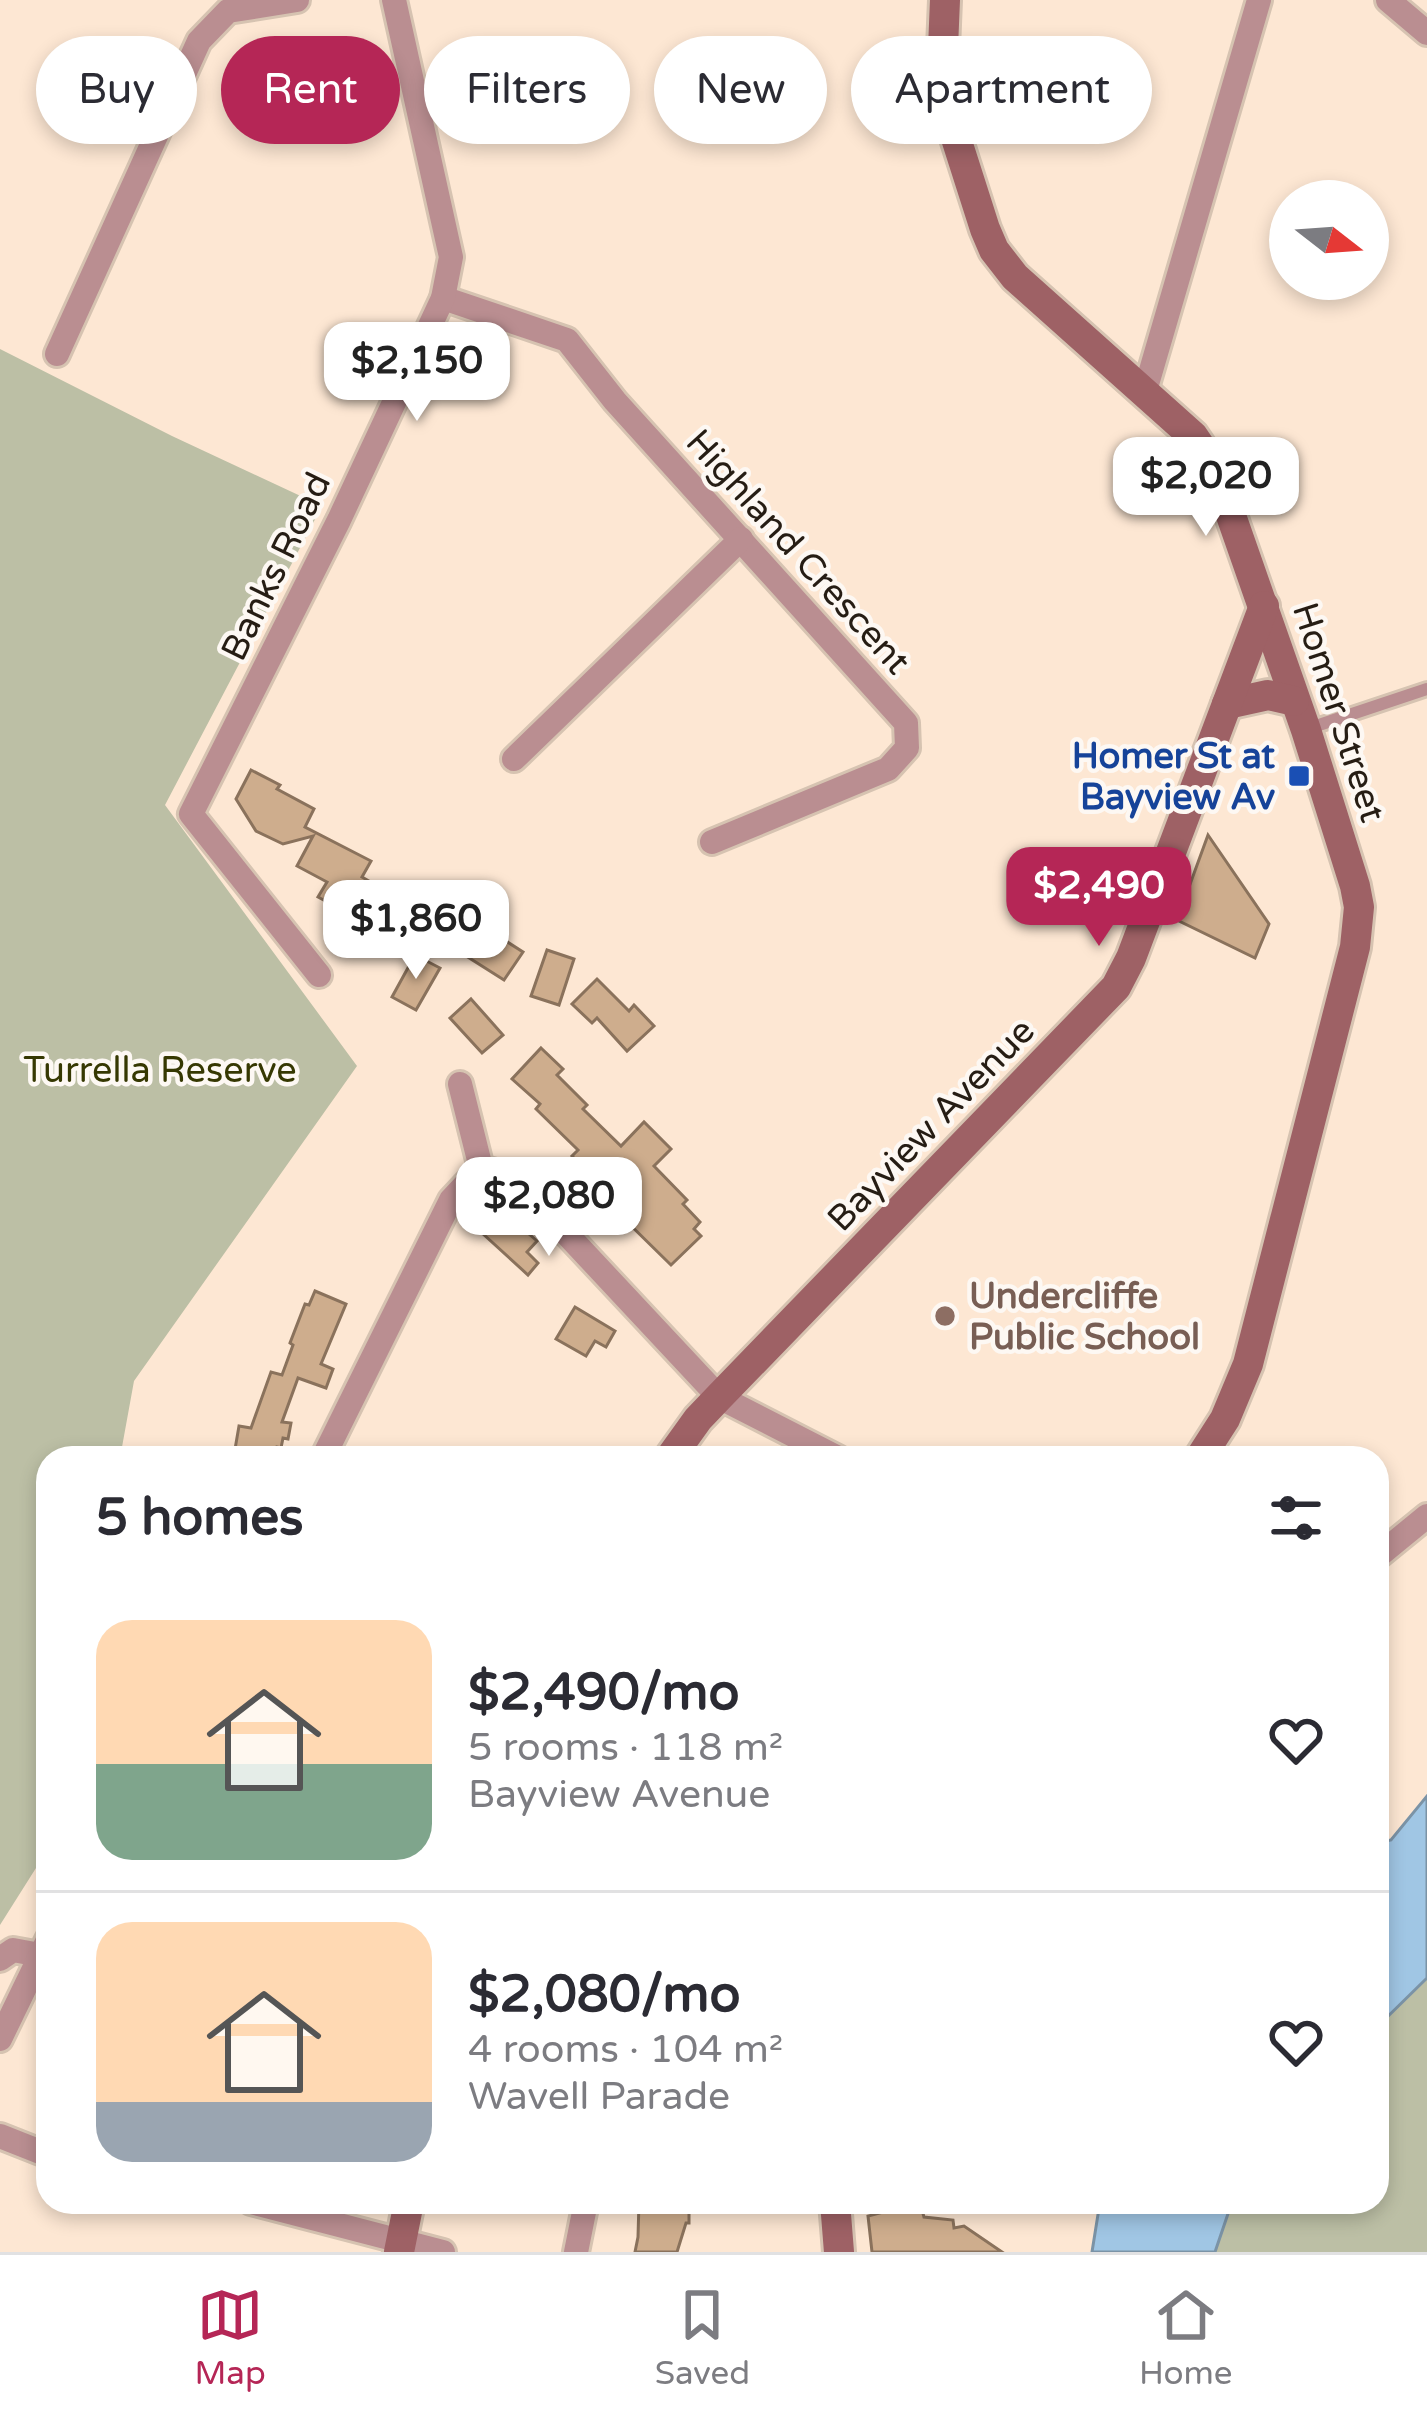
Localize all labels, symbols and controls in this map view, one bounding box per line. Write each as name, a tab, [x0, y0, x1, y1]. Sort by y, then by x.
chip: Buy	[36, 36, 197, 144]
chip: Rent	[221, 36, 400, 144]
chip: Filters	[424, 36, 630, 144]
chip: New	[654, 36, 827, 144]
chip: Apartment	[851, 36, 1152, 144]
north arrow	[1269, 180, 1389, 300]
map controls	[1269, 180, 1389, 300]
pin: $2,150	[319, 322, 515, 424]
text: $2,150	[351, 337, 483, 384]
street label: Highland Crescent	[677, 421, 919, 683]
pin: $2,020	[1108, 437, 1304, 539]
text: $2,020	[1140, 452, 1272, 499]
street label: Banks Road	[212, 466, 340, 668]
street label: Homer Street	[1283, 597, 1394, 828]
place label: Homer St at Bayview Av	[1072, 735, 1275, 819]
marker: Homer St at Bayview Av	[1286, 763, 1312, 789]
pin: $2,490	[1001, 847, 1197, 949]
text: $2,490	[1033, 862, 1165, 909]
pin: $1,860	[318, 880, 514, 982]
text: $1,860	[350, 895, 482, 942]
street label: Bayview Avenue	[819, 1010, 1044, 1240]
park label: Turrella Reserve	[23, 1049, 297, 1092]
pin: $2,080	[451, 1157, 647, 1259]
text: $2,080	[483, 1172, 615, 1219]
place label: Undercliffe Public School	[969, 1275, 1200, 1359]
marker: Undercliffe Public School	[932, 1303, 958, 1329]
icon: filters	[1263, 1485, 1329, 1551]
text: 5 homes	[96, 1487, 304, 1549]
text: $2,490/mo	[468, 1662, 739, 1724]
icon: home	[192, 1668, 336, 1812]
icon: heart	[1263, 1707, 1329, 1773]
text: 5 rooms · 118 m²	[468, 1724, 783, 1771]
text: Bayview Avenue	[468, 1771, 770, 1818]
text: $2,080/mo	[468, 1964, 740, 2026]
icon: home	[192, 1970, 336, 2114]
icon: heart	[1263, 2009, 1329, 2075]
text: 4 rooms · 104 m²	[468, 2026, 783, 2073]
text: Wavell Parade	[468, 2073, 730, 2120]
tab: Map	[194, 2282, 266, 2393]
tab: Saved	[655, 2282, 750, 2393]
tab: Home	[1139, 2282, 1233, 2393]

